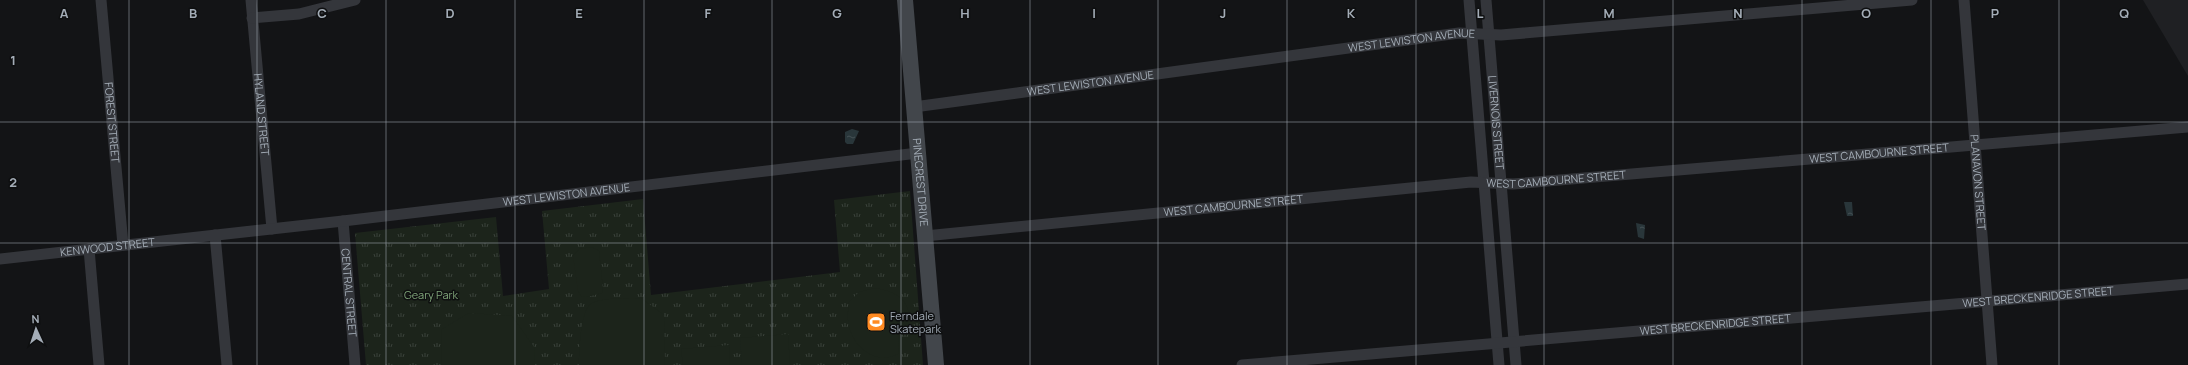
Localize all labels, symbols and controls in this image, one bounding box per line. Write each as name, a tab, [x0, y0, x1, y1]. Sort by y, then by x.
text: A	[60, 4, 69, 22]
text: B	[189, 4, 197, 22]
text: C	[317, 4, 327, 22]
text: D	[445, 4, 455, 22]
text: E	[575, 4, 583, 22]
text: F	[705, 4, 712, 22]
text: G	[832, 4, 842, 22]
text: H	[960, 4, 970, 22]
text: I	[1092, 4, 1096, 22]
text: J	[1220, 4, 1226, 22]
text: K	[1347, 4, 1356, 22]
text: L	[1477, 4, 1484, 22]
text: M	[1603, 4, 1615, 22]
text: N	[1733, 4, 1743, 22]
text: O	[1861, 4, 1871, 22]
text: P	[1991, 4, 1999, 22]
text: Q	[2119, 4, 2129, 22]
street label: WEST LEWISTON AVENUE	[1347, 25, 1475, 55]
text: 1	[10, 51, 16, 69]
street label: WEST LEWISTON AVENUE	[1026, 67, 1155, 99]
street label: HYLAND STREET	[251, 73, 273, 157]
street label: LIVERNOIS STREET	[1485, 75, 1508, 171]
street label: FOREST STREET	[101, 81, 124, 164]
street label: PLANAVON STREET	[1967, 134, 1990, 232]
street label: PINECREST DRIVE	[910, 138, 932, 227]
street label: WEST CAMBOURNE STREET	[1808, 139, 1950, 166]
street label: WEST CAMBOURNE STREET	[1486, 166, 1627, 191]
text: 2	[9, 173, 17, 191]
street label: WEST LEWISTON AVENUE	[502, 179, 631, 209]
street label: WEST CAMBOURNE STREET	[1163, 191, 1304, 219]
street label: KENWOOD STREET	[59, 234, 156, 259]
street label: CENTRAL STREET	[338, 248, 361, 338]
street label: WEST BRECKENRIDGE STREET	[1962, 282, 2115, 310]
park label: Geary Park	[404, 287, 459, 302]
place label: Ferndale Skatepark	[890, 308, 941, 336]
north arrow	[16, 309, 56, 349]
street label: WEST BRECKENRIDGE STREET	[1639, 310, 1792, 338]
text: N	[31, 311, 40, 326]
sports icon: Ferndale Skatepark	[865, 311, 887, 333]

